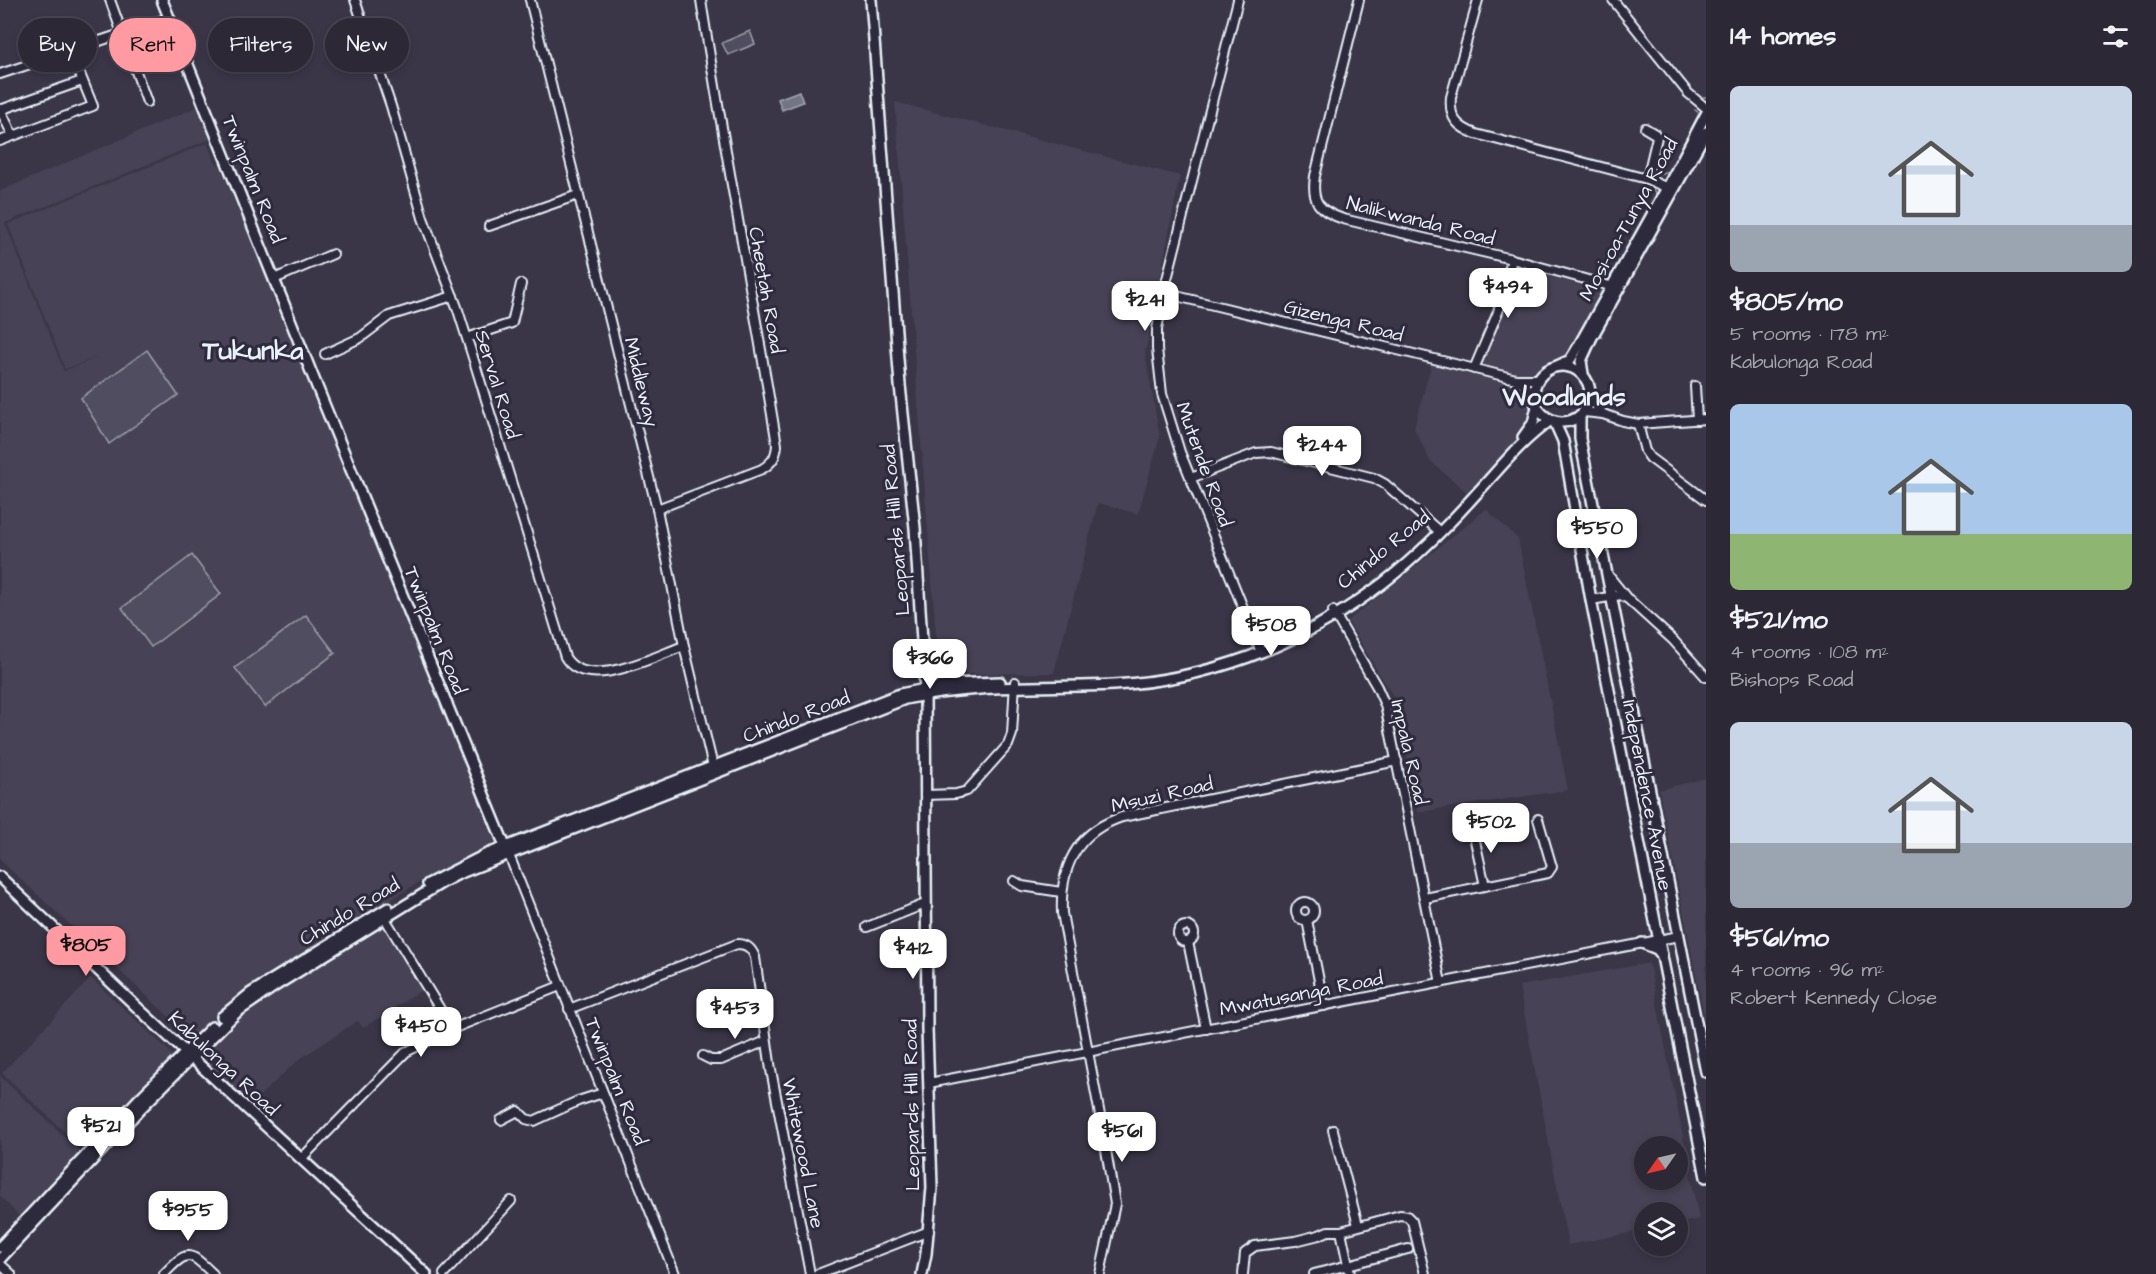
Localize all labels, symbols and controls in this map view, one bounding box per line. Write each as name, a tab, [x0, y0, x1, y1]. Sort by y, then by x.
chip: Buy	[18, 18, 97, 72]
chip: Rent	[109, 18, 196, 72]
chip: Filters	[208, 18, 313, 72]
chip: New	[325, 18, 409, 72]
text: 14 homes	[1730, 18, 1836, 54]
icon: filters	[2099, 20, 2132, 53]
street label: Twinpalm Road	[215, 111, 291, 247]
icon: home	[1877, 125, 1985, 233]
street label: Mosi-oa-Tunya Road	[1572, 133, 1686, 307]
street label: Nalikwanda Road	[1344, 189, 1498, 253]
street label: Cheetah Road	[741, 225, 791, 356]
pin: $494	[1472, 268, 1544, 319]
text: $494	[1483, 273, 1533, 301]
pin: $241	[1109, 281, 1181, 332]
text: $805/mo	[1730, 284, 1843, 320]
text: $241	[1126, 286, 1164, 314]
street label: Gizenga Road	[1281, 293, 1406, 350]
text: 5 rooms · 178 m²	[1730, 320, 1889, 348]
street label: Serval Road	[467, 326, 527, 442]
district label: Tukunka	[202, 333, 304, 369]
street label: Middleway	[615, 335, 666, 430]
text: Kabulonga Road	[1730, 348, 1873, 376]
district label: Woodlands	[1501, 379, 1626, 415]
street label: Mutende Road	[1169, 398, 1240, 531]
pin: $244	[1286, 426, 1358, 477]
text: $244	[1297, 431, 1347, 459]
street label: Leopards Hill Road	[875, 443, 917, 617]
icon: home	[1877, 443, 1985, 551]
street label: Chindo Road	[1331, 503, 1436, 596]
pin: $550	[1561, 509, 1633, 560]
text: $550	[1571, 514, 1623, 542]
street label: Twinpalm Road	[397, 562, 473, 698]
text: $521/mo	[1730, 602, 1828, 638]
pin: $508	[1235, 606, 1307, 657]
text: $508	[1246, 611, 1296, 639]
text: 4 rooms · 108 m²	[1730, 638, 1889, 666]
pin: $366	[894, 639, 966, 690]
text: $366	[907, 644, 953, 672]
text: Bishops Road	[1730, 666, 1854, 694]
street label: Chindo Road	[739, 684, 854, 750]
street label: Impala Road	[1383, 697, 1435, 808]
street label: Independence Avenue	[1615, 698, 1679, 893]
icon: home	[1877, 761, 1985, 869]
street label: Msuzi Road	[1109, 770, 1216, 820]
pin: $502	[1455, 803, 1527, 854]
text: $502	[1466, 808, 1516, 836]
street label: Chindo Road	[294, 871, 405, 953]
text: $561/mo	[1730, 920, 1829, 956]
pin: $805	[50, 926, 122, 977]
pin: $412	[877, 929, 949, 980]
text: $805	[61, 931, 111, 959]
text: $412	[894, 934, 932, 962]
text: 4 rooms · 96 m²	[1730, 956, 1885, 984]
street label: Mwatusanga Road	[1217, 964, 1385, 1025]
text: Robert Kennedy Close	[1730, 984, 1937, 1012]
pin: $453	[699, 989, 771, 1040]
text: $453	[710, 994, 760, 1022]
street label: Kabulonga Road	[161, 1005, 285, 1123]
pin: $450	[385, 1007, 457, 1058]
text: $450	[395, 1012, 447, 1040]
street label: Twinpalm Road	[578, 1013, 654, 1149]
street label: Leopards Hill Road	[897, 1019, 927, 1191]
street label: Whitewood Lane	[775, 1076, 831, 1231]
pin: $521	[65, 1107, 137, 1158]
text: $521	[81, 1112, 121, 1140]
pin: $561	[1086, 1112, 1158, 1163]
text: $561	[1102, 1117, 1142, 1145]
north arrow	[1634, 1136, 1688, 1190]
map controls	[1634, 1136, 1688, 1256]
pin: $955	[152, 1191, 224, 1242]
text: $955	[163, 1196, 213, 1224]
button: layers	[1634, 1202, 1688, 1256]

